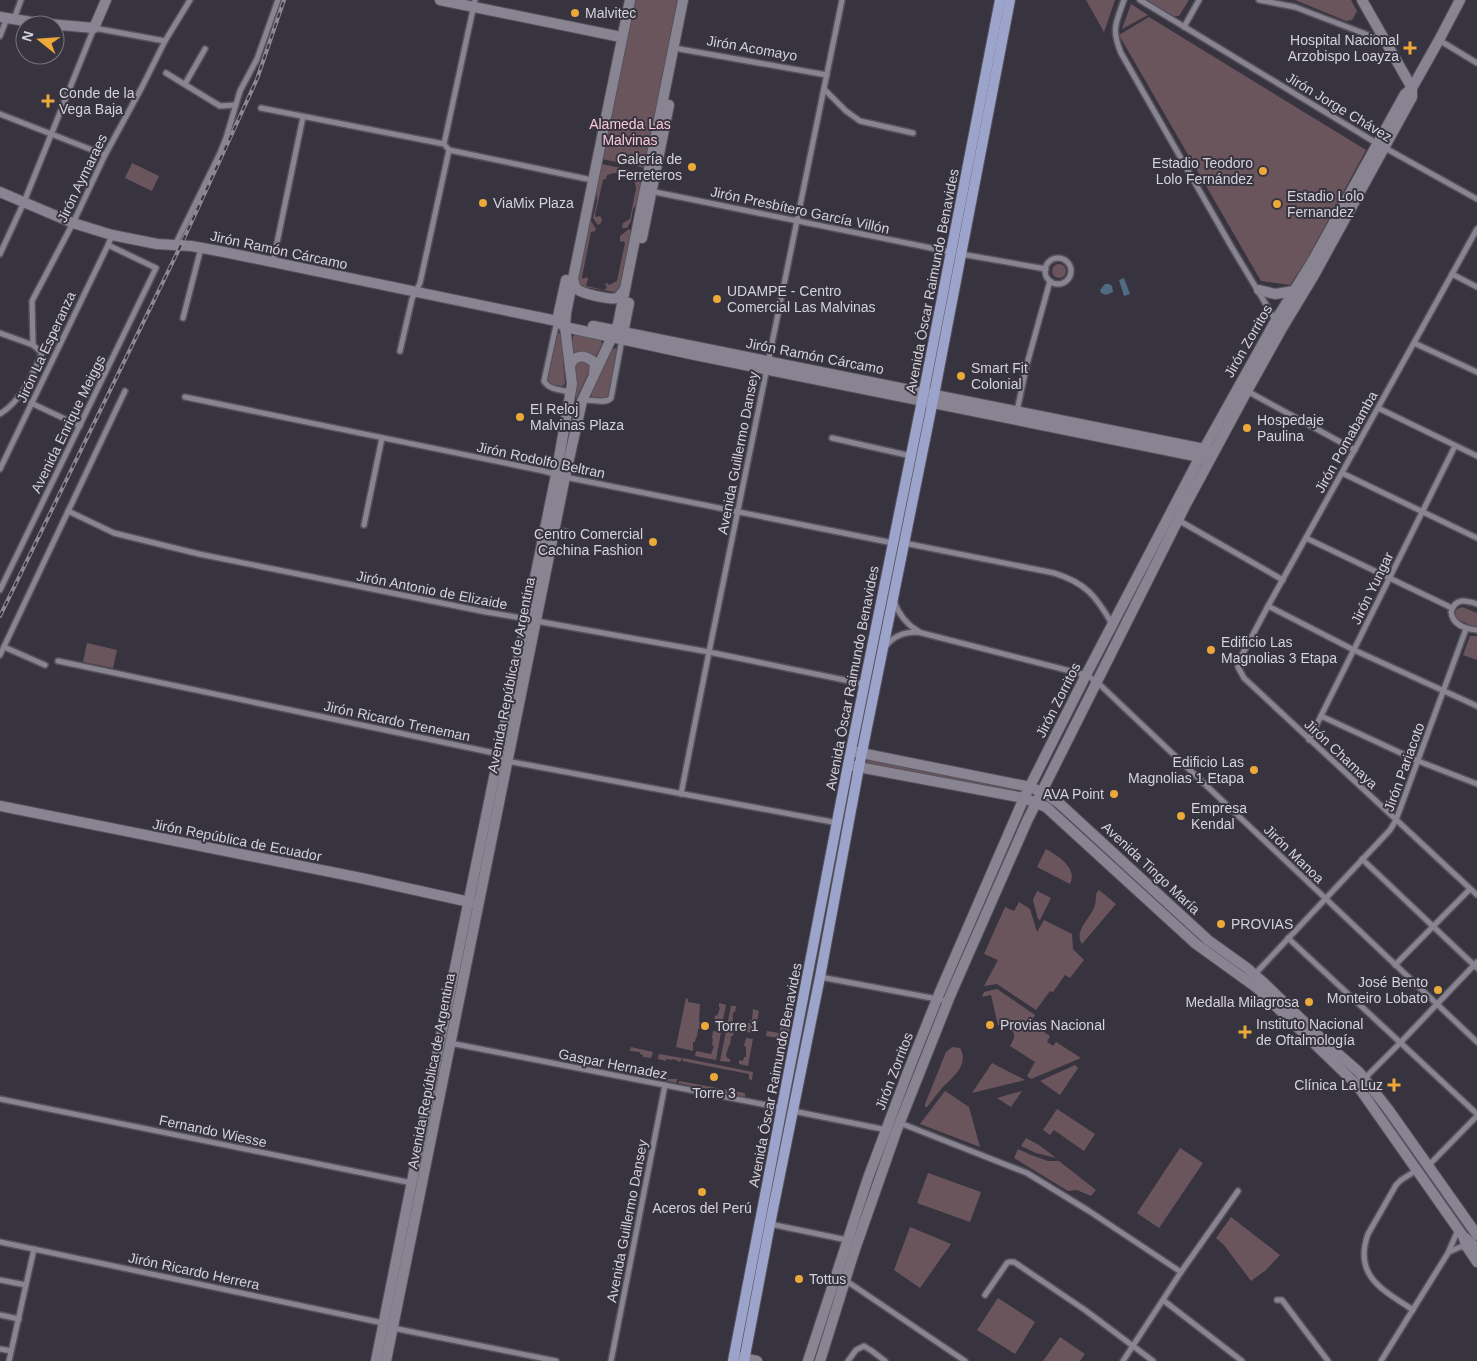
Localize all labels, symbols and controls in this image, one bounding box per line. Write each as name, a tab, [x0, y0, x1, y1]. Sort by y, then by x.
place label: Malvitec	[585, 5, 636, 21]
marker: Malvitec	[569, 7, 581, 19]
north arrow	[15, 15, 65, 65]
text: N	[18, 29, 37, 43]
street label: Jirón Acomayo	[705, 32, 799, 64]
place label: Hospital Nacional Arzobispo Loayza	[1288, 32, 1399, 64]
marker: Hospital Nacional Arzobispo Loayza	[1403, 41, 1417, 55]
street label: Jirón Jorge Chávez	[1283, 69, 1395, 145]
place label: Conde de la Vega Baja	[59, 85, 135, 117]
marker: Conde de la Vega Baja	[41, 94, 55, 108]
park label: Alameda Las Malvinas	[589, 116, 671, 148]
street label: Jirón Aymaraes	[54, 131, 110, 225]
place label: Galería de Ferreteros	[617, 151, 682, 183]
place label: Estadio Teodoro Lolo Fernández	[1152, 155, 1253, 187]
marker: Galería de Ferreteros	[686, 161, 698, 173]
marker: Estadio Teodoro Lolo Fernández	[1257, 165, 1269, 177]
street label: Avenida Óscar Raimundo Benavides	[902, 167, 962, 395]
street label: Jirón Presbítero García Villón	[709, 183, 891, 237]
place label: Estadio Lolo Fernandez	[1287, 188, 1364, 220]
place label: ViaMix Plaza	[493, 195, 574, 211]
marker: ViaMix Plaza	[477, 197, 489, 209]
marker: Estadio Lolo Fernandez	[1271, 198, 1283, 210]
street label: Jirón Ramón Cárcamo	[209, 228, 349, 272]
place label: UDAMPE - Centro Comercial Las Malvinas	[727, 283, 876, 315]
street label: Jirón La Esperanza	[13, 289, 79, 405]
marker: UDAMPE - Centro Comercial Las Malvinas	[711, 293, 723, 305]
street label: Jirón Zorritos	[1221, 302, 1275, 380]
street label: Jirón Ramón Cárcamo	[745, 335, 885, 377]
street label: Avenida Enrique Meiggs	[28, 352, 108, 496]
place label: Smart Fit Colonial	[971, 360, 1028, 392]
street label: Avenida Guillermo Dansey	[714, 370, 762, 536]
marker: Smart Fit Colonial	[955, 370, 967, 382]
street label: Jirón Pomabamba	[1311, 388, 1381, 496]
place label: El Reloj Malvinas Plaza	[530, 401, 624, 433]
marker: El Reloj Malvinas Plaza	[514, 411, 526, 423]
place label: Hospedaje Paulina	[1257, 412, 1324, 444]
marker: Hospedaje Paulina	[1241, 422, 1253, 434]
street label: Jirón Rodolfo Beltran	[475, 439, 607, 481]
place label: Centro Comercial Cachina Fashion	[534, 526, 643, 558]
marker: Centro Comercial Cachina Fashion	[647, 536, 659, 548]
street label: Jirón Yungar	[1348, 549, 1397, 627]
street label: Avenida Óscar Raimundo Benavides	[822, 564, 882, 792]
street label: Jirón Antonio de Elizaide	[355, 568, 509, 613]
street label: Avenida República de Argentina	[484, 576, 538, 774]
place label: Edificio Las Magnolias 3 Etapa	[1221, 634, 1337, 666]
marker: Edificio Las Magnolias 3 Etapa	[1205, 644, 1217, 656]
street label: Jirón Zorritos	[1032, 660, 1084, 740]
street label: Jirón Ricardo Treneman	[322, 698, 472, 744]
street label: Jirón Chamaya	[1301, 716, 1381, 792]
street label: Jirón Pariacoto	[1381, 720, 1428, 814]
place label: Edificio Las Magnolias 1 Etapa	[1128, 754, 1244, 786]
marker: Edificio Las Magnolias 1 Etapa	[1248, 764, 1260, 776]
place label: AVA Point	[1043, 786, 1104, 802]
marker: AVA Point	[1108, 788, 1120, 800]
place label: Empresa Kendal	[1191, 800, 1247, 832]
marker: Empresa Kendal	[1175, 810, 1187, 822]
street label: Jirón República de Ecuador	[151, 816, 323, 864]
street label: Avenida Tingo María	[1099, 818, 1203, 918]
street label: Jirón Manoa	[1261, 821, 1327, 887]
place label: PROVIAS	[1231, 916, 1293, 932]
marker: PROVIAS	[1215, 918, 1227, 930]
street label: Avenida Óscar Raimundo Benavides	[745, 961, 805, 1189]
street label: Avenida República de Argentina	[404, 972, 458, 1170]
place label: José Bento Monteiro Lobato	[1327, 974, 1428, 1006]
marker: José Bento Monteiro Lobato	[1432, 984, 1444, 996]
place label: Medalla Milagrosa	[1185, 994, 1299, 1010]
marker: Medalla Milagrosa	[1303, 996, 1315, 1008]
place label: Instituto Nacional de Oftalmología	[1256, 1016, 1363, 1048]
place label: Provias Nacional	[1000, 1017, 1105, 1033]
place label: Torre 1	[715, 1018, 759, 1034]
marker: Provias Nacional	[984, 1019, 996, 1031]
marker: Torre 1	[699, 1020, 711, 1032]
marker: Instituto Nacional de Oftalmología	[1238, 1025, 1252, 1039]
street label: Jirón Zorritos	[872, 1030, 916, 1112]
street label: Gaspar Hernadez	[557, 1046, 669, 1082]
marker: Torre 3	[708, 1071, 720, 1083]
place label: Clínica La Luz	[1294, 1077, 1383, 1093]
marker: Clínica La Luz	[1387, 1078, 1401, 1092]
place label: Torre 3	[692, 1085, 736, 1101]
street label: Fernando Wiesse	[158, 1112, 269, 1150]
street label: Avenida Guillermo Dansey	[603, 1138, 651, 1304]
marker: Aceros del Perú	[696, 1186, 708, 1198]
place label: Aceros del Perú	[652, 1200, 752, 1216]
street label: Jirón Ricardo Herrera	[127, 1249, 261, 1293]
place label: Tottus	[809, 1271, 846, 1287]
marker: Tottus	[793, 1273, 805, 1285]

